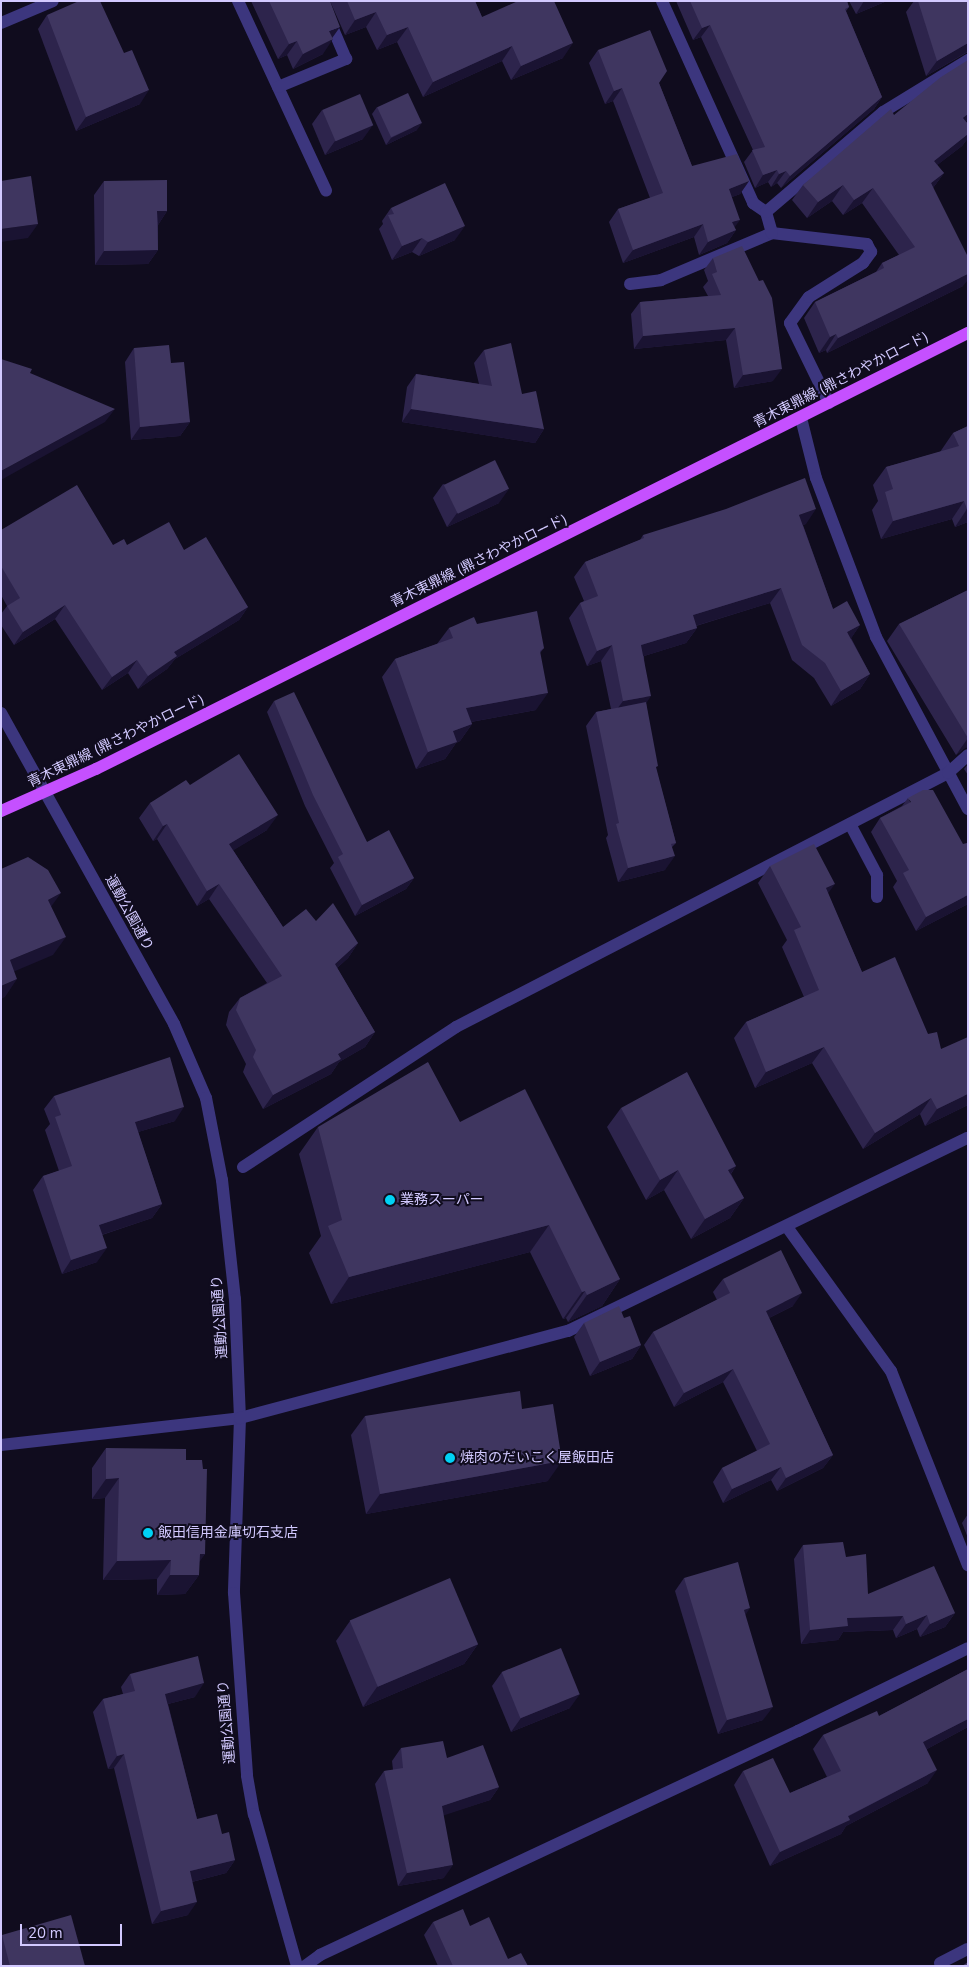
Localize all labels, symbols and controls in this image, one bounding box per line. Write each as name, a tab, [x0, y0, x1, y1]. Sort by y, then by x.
street label: 青木東鼎線 (鼎さわやかロード)	[751, 328, 931, 432]
street label: 青木東鼎線 (鼎さわやかロード)	[388, 511, 570, 611]
street label: 青木東鼎線 (鼎さわやかロード)	[25, 691, 207, 791]
street label: 運動公園通り	[101, 872, 157, 954]
place label: 業務スーパー	[400, 1192, 484, 1208]
marker: 業務スーパー	[384, 1194, 396, 1206]
street label: 運動公園通り	[209, 1275, 231, 1359]
place label: 焼肉のだいこく屋飯田店	[460, 1450, 614, 1466]
marker: 焼肉のだいこく屋飯田店	[444, 1452, 456, 1464]
place label: 飯田信用金庫切石支店	[158, 1525, 298, 1541]
marker: 飯田信用金庫切石支店	[142, 1527, 154, 1539]
street label: 運動公園通り	[215, 1679, 239, 1765]
scale bar	[22, 1914, 125, 1946]
text: 20 m	[28, 1923, 63, 1943]

